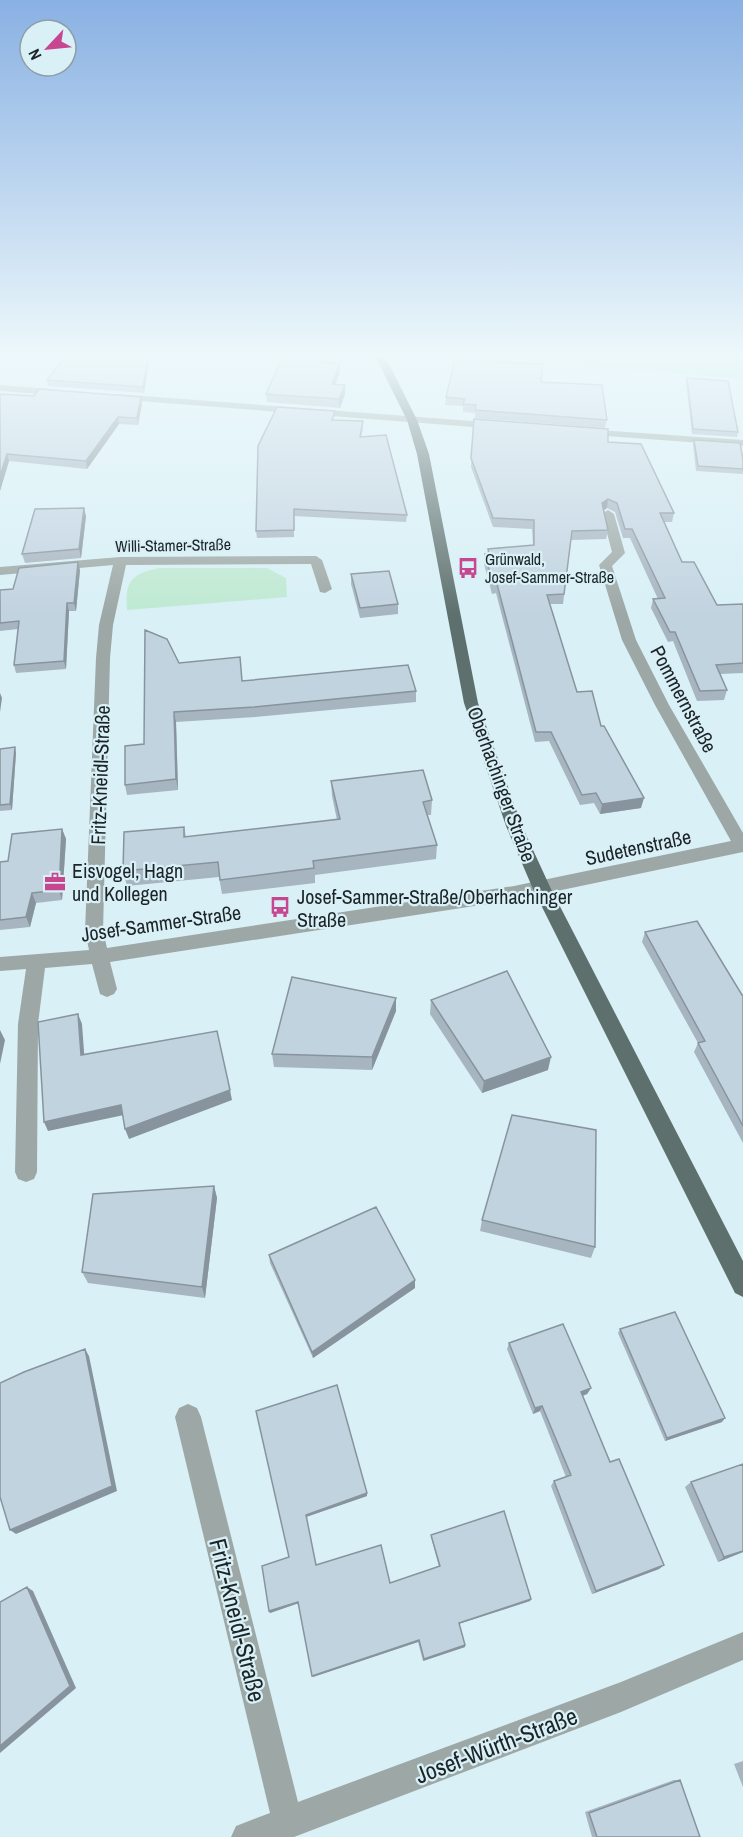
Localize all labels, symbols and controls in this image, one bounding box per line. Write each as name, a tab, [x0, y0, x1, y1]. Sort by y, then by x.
north arrow	[18, 18, 78, 78]
text: N	[23, 45, 46, 64]
street label: Willi-Stamer-Straße	[115, 533, 231, 557]
place label: Grünwald, Josef-Sammer-Straße	[485, 548, 614, 588]
bus stop icon: Grünwald, Josef-Sammer-Straße	[456, 556, 480, 580]
street label: Pommernstraße	[644, 641, 724, 757]
street label: Oberhachinger Straße	[461, 703, 543, 865]
street label: Fritz-Kneidl-Straße	[84, 705, 116, 845]
street label: Sudetenstraße	[583, 823, 693, 871]
place label: Eisvogel, Hagn und Kollegen	[72, 857, 183, 907]
office icon: Eisvogel, Hagn und Kollegen	[43, 870, 67, 894]
place label: Josef-Sammer-Straße/Oberhachinger Straße	[297, 883, 573, 933]
bus stop icon: Josef-Sammer-Straße/Oberhachinger Straße	[268, 895, 292, 919]
street label: Josef-Sammer-Straße	[79, 898, 243, 948]
street label: Fritz-Kneidl-Straße	[202, 1535, 274, 1705]
street label: Josef-Würth-Straße	[410, 1699, 582, 1791]

